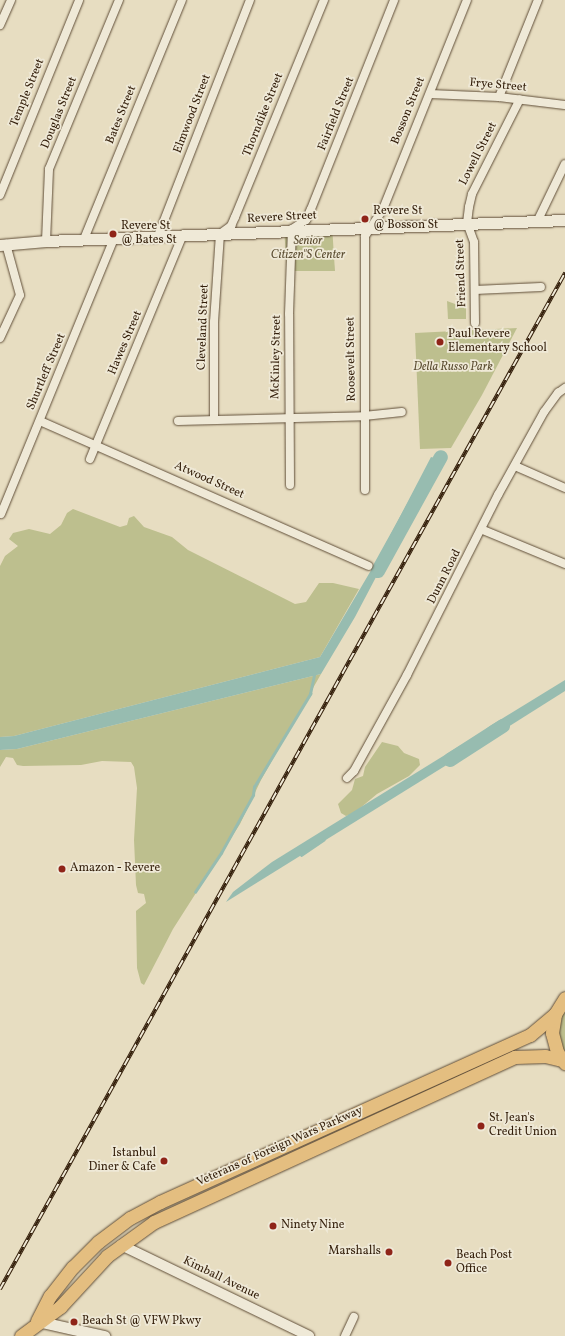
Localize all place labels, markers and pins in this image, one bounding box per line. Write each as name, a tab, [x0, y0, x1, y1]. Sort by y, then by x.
place label: Revere St @ Bosson St	[373, 205, 438, 233]
marker: Revere St @ Bosson St	[360, 214, 370, 224]
place label: Revere St @ Bates St	[121, 220, 177, 248]
marker: Revere St @ Bates St	[108, 229, 118, 239]
place label: Paul Revere Elementary School	[448, 328, 547, 356]
marker: Paul Revere Elementary School	[435, 337, 445, 347]
place label: Amazon - Revere	[70, 862, 161, 876]
marker: Amazon - Revere	[57, 864, 67, 874]
place label: St. Jean's Credit Union	[489, 1112, 557, 1140]
marker: St. Jean's Credit Union	[476, 1121, 486, 1131]
place label: Istanbul Diner & Cafe	[88, 1147, 156, 1175]
marker: Istanbul Diner & Cafe	[159, 1156, 169, 1166]
place label: Ninety Nine	[281, 1219, 345, 1233]
marker: Ninety Nine	[268, 1221, 278, 1231]
place label: Marshalls	[328, 1245, 381, 1259]
marker: Marshalls	[384, 1247, 394, 1257]
place label: Beach Post Office	[456, 1249, 512, 1277]
marker: Beach Post Office	[443, 1258, 453, 1268]
place label: Beach St @ VFW Pkwy	[82, 1315, 202, 1329]
marker: Beach St @ VFW Pkwy	[69, 1317, 79, 1327]

